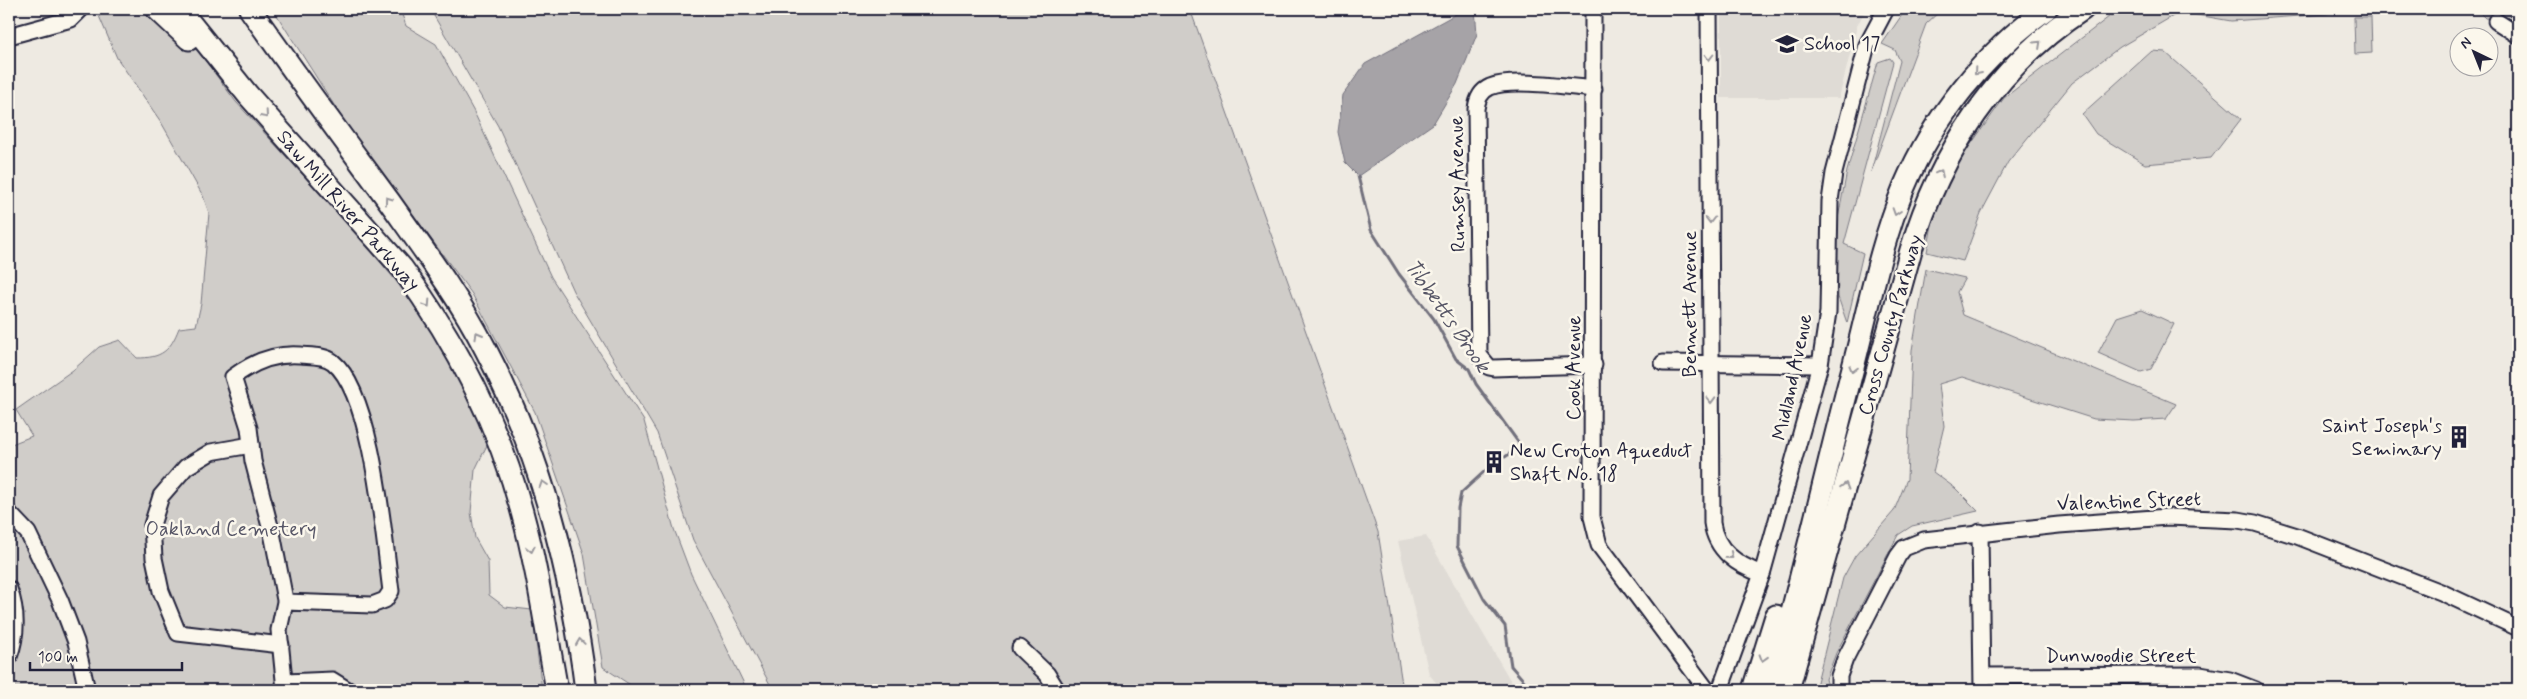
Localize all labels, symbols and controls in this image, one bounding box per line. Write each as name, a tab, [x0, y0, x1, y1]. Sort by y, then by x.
north arrow	[2450, 28, 2500, 78]
school or university icon: School 17	[1774, 31, 1800, 57]
place label: School 17	[1804, 31, 1880, 58]
text: N	[2456, 33, 2475, 53]
one-way arrow	[2032, 41, 2041, 50]
one-way arrow	[1704, 54, 1714, 62]
one-way arrow	[1973, 67, 1982, 76]
one-way arrow	[259, 109, 268, 118]
street label: Rumsey Avenue	[1443, 116, 1473, 252]
street label: Saw Mill River Parkway	[270, 124, 426, 298]
one-way arrow	[1934, 169, 1944, 178]
one-way arrow	[385, 196, 394, 206]
one-way arrow	[1891, 207, 1901, 216]
one-way arrow	[1705, 216, 1715, 224]
street label: Bennett Avenue	[1677, 231, 1704, 377]
street label: Cross County Parkway	[1852, 231, 1930, 419]
water label: Tibbetts Brook	[1398, 254, 1497, 379]
one-way arrow	[421, 299, 431, 308]
street label: Midland Avenue	[1766, 311, 1820, 443]
street label: Cook Avenue	[1561, 316, 1588, 420]
one-way arrow	[474, 331, 484, 340]
one-way arrow	[1848, 364, 1859, 373]
one-way arrow	[1706, 396, 1716, 404]
place label: Saint Joseph's Seminary	[2322, 413, 2442, 463]
building icon: Saint Joseph's Seminary	[2446, 424, 2472, 450]
place label: New Croton Aqueduct Shaft No. 18	[1510, 438, 1692, 488]
building icon: New Croton Aqueduct Shaft No. 18	[1481, 449, 1507, 475]
one-way arrow	[539, 480, 549, 488]
one-way arrow	[1840, 483, 1850, 491]
street label: Valentine Street	[2056, 486, 2202, 518]
park label: Oakland Cemetery	[146, 516, 316, 543]
one-way arrow	[525, 545, 536, 553]
one-way arrow	[1725, 551, 1734, 560]
one-way arrow	[575, 638, 585, 646]
scale bar	[30, 639, 182, 671]
street label: Dunwoodie Street	[2046, 643, 2197, 670]
text: 100 m	[38, 648, 78, 668]
one-way arrow	[1758, 653, 1768, 662]

